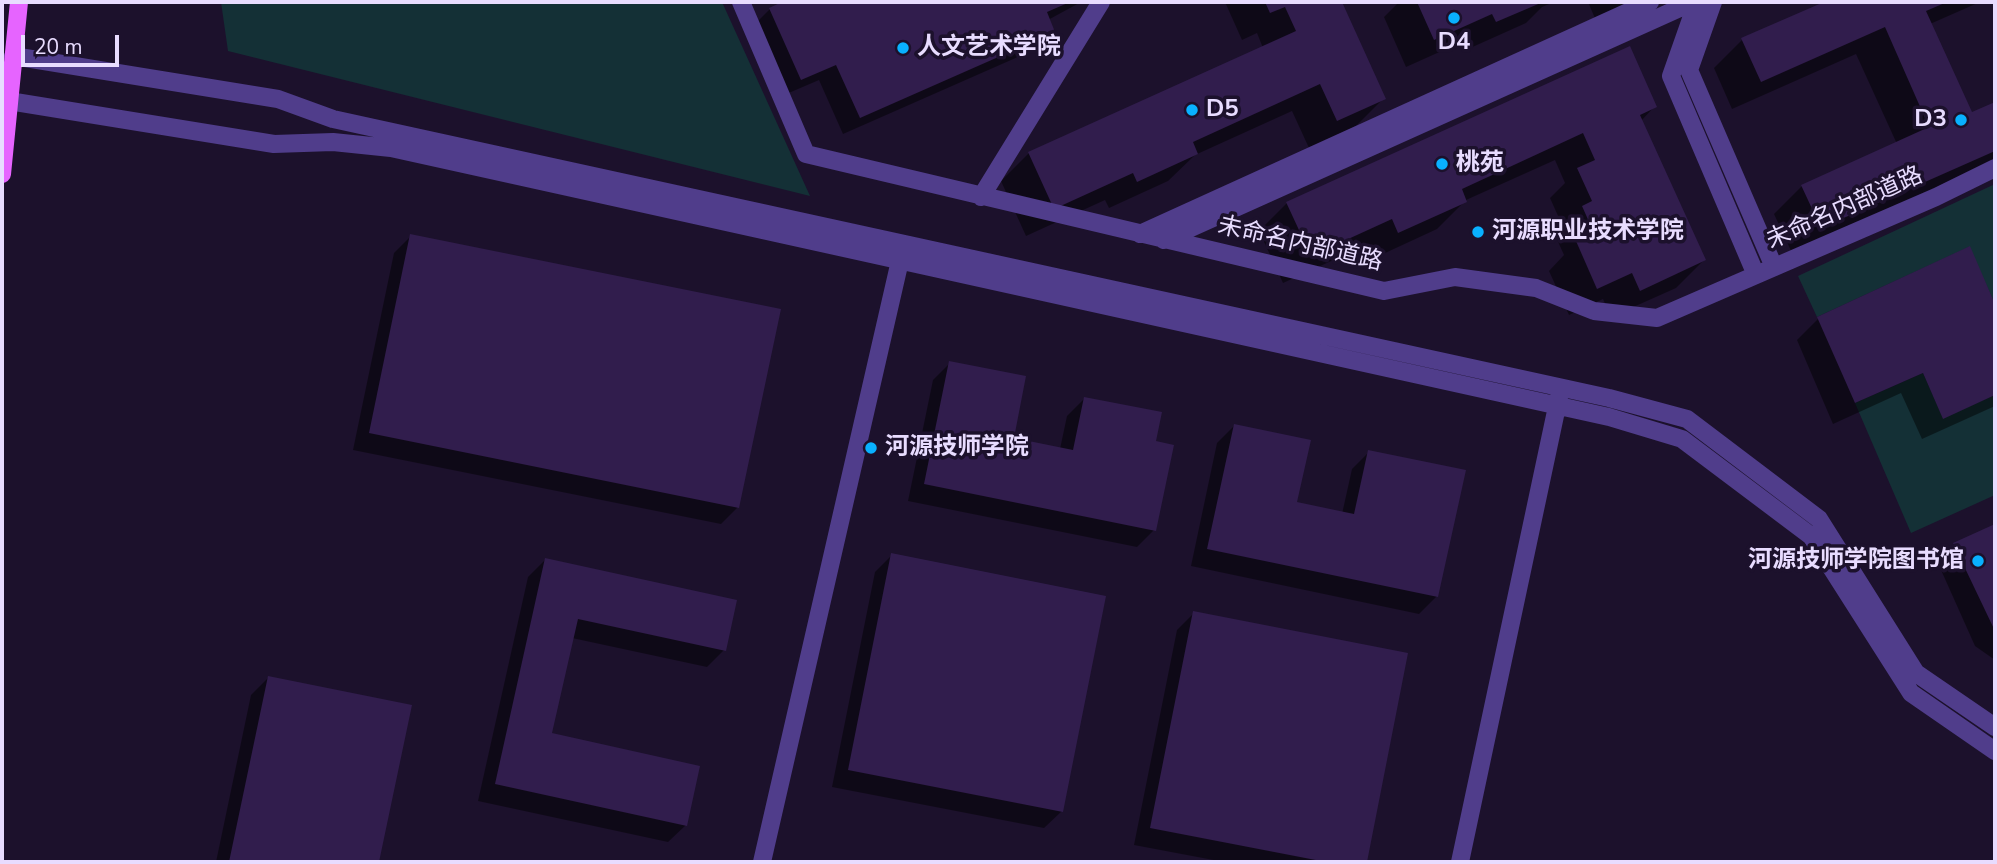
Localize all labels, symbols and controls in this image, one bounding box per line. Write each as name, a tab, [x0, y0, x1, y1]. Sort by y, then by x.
marker: D4	[1446, 10, 1462, 26]
scale bar	[24, 21, 122, 65]
place label: D4	[1438, 29, 1470, 57]
text: 20 m	[34, 33, 83, 61]
place label: 人文艺术学院	[917, 34, 1061, 62]
marker: 人文艺术学院	[895, 40, 911, 56]
place label: D5	[1206, 96, 1239, 124]
marker: D5	[1184, 102, 1200, 118]
place label: D3	[1914, 106, 1947, 134]
marker: D3	[1953, 112, 1969, 128]
place label: 桃苑	[1456, 150, 1504, 178]
marker: 桃苑	[1434, 156, 1450, 172]
street label: 未命名内部道路	[1762, 162, 1928, 256]
street label: 未命名内部道路	[1215, 212, 1385, 278]
place label: 河源职业技术学院	[1492, 218, 1684, 246]
marker: 河源职业技术学院	[1470, 224, 1486, 240]
place label: 河源技师学院	[885, 434, 1029, 462]
marker: 河源技师学院	[863, 440, 879, 456]
place label: 河源技师学院图书馆	[1748, 547, 1964, 575]
marker: 河源技师学院图书馆	[1970, 553, 1986, 569]

